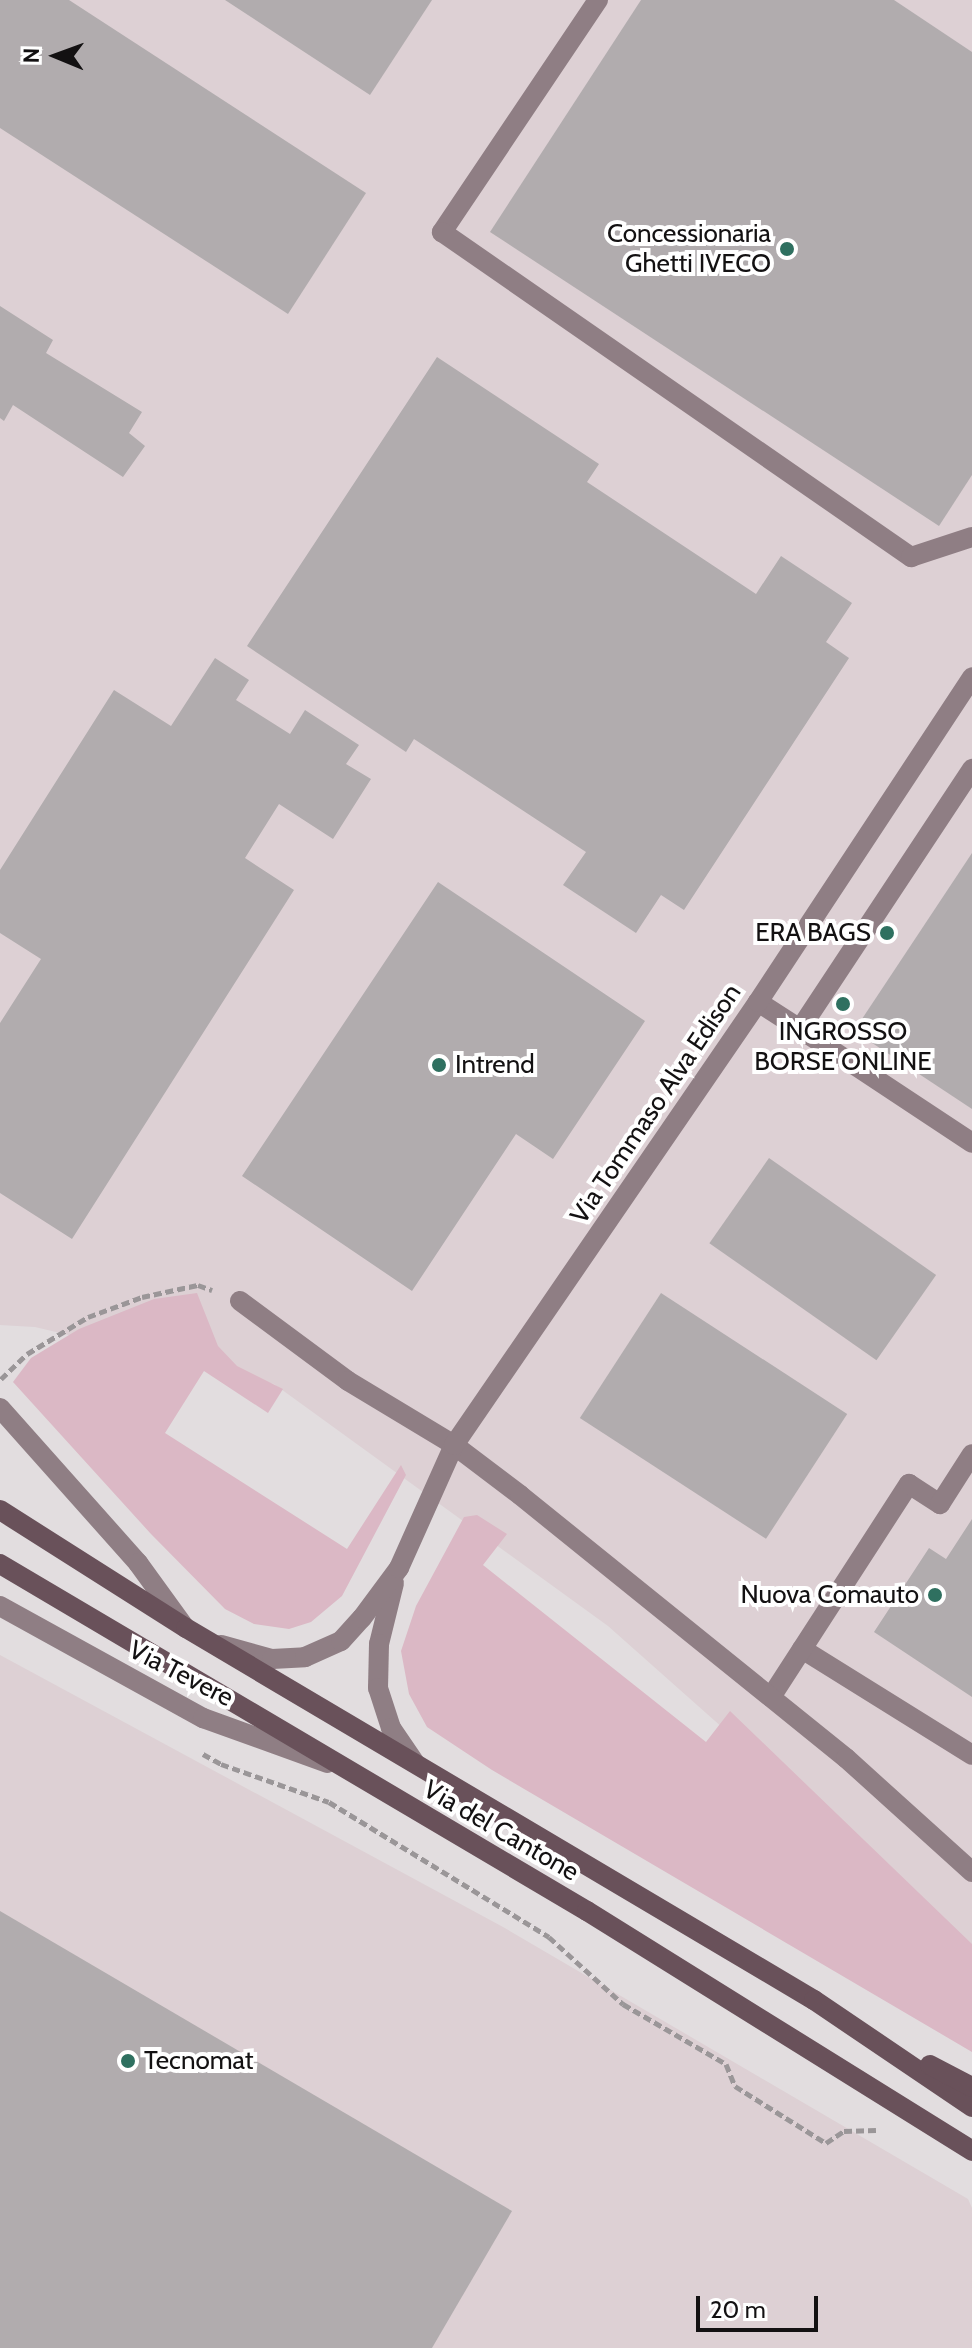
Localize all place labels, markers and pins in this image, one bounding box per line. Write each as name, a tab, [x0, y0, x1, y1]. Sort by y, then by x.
place label: Concessionaria Ghetti IVECO	[607, 218, 771, 280]
marker: Concessionaria Ghetti IVECO	[778, 240, 796, 258]
place label: ERA BAGS	[755, 917, 871, 949]
marker: ERA BAGS	[878, 924, 896, 942]
marker: INGROSSO BORSE ONLINE	[834, 995, 852, 1013]
place label: INGROSSO BORSE ONLINE	[754, 1016, 932, 1078]
place label: Intrend	[455, 1049, 535, 1081]
marker: Intrend	[430, 1056, 448, 1074]
place label: Nuova Comauto	[741, 1579, 919, 1611]
marker: Nuova Comauto	[926, 1586, 944, 1604]
place label: Tecnomat	[144, 2045, 254, 2077]
marker: Tecnomat	[119, 2052, 137, 2070]

